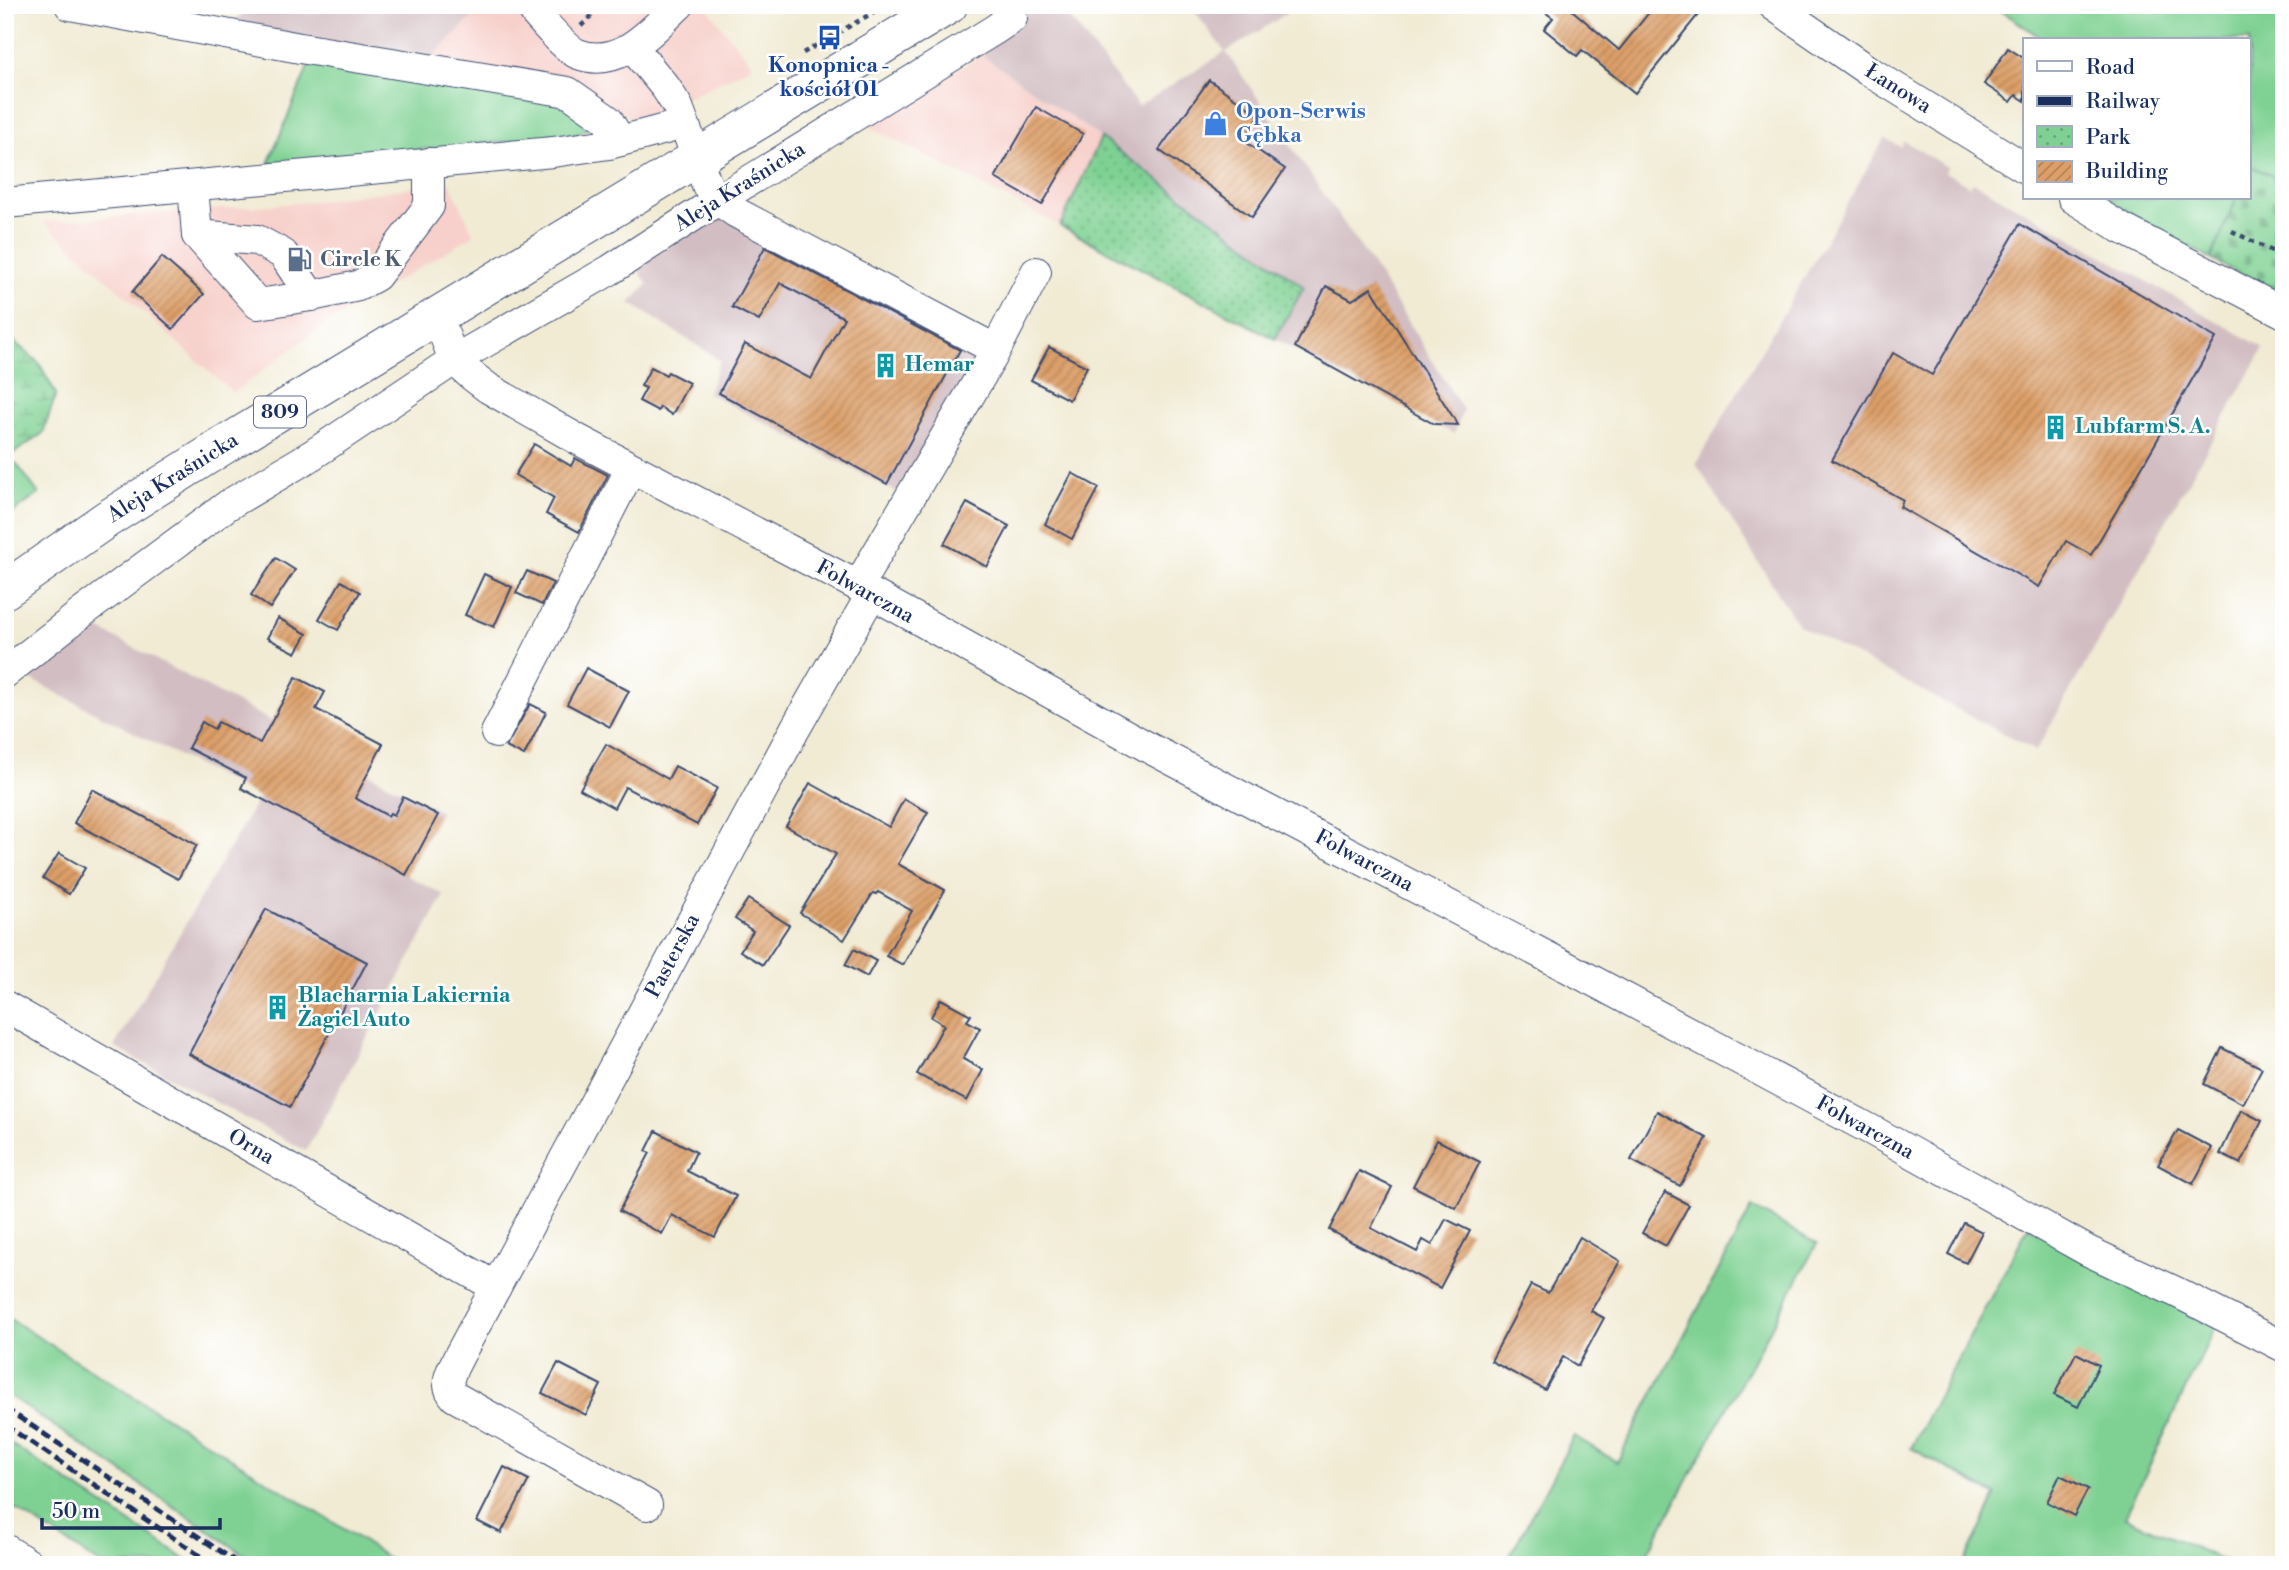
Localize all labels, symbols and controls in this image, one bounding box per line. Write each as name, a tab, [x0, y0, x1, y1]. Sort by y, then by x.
bus stop icon: Konopnica - kościół 01	[815, 23, 843, 51]
legend	[2023, 38, 2250, 200]
place label: Konopnica - kościół 01	[768, 53, 890, 103]
text: Road	[2086, 55, 2135, 81]
street label: Łanowa	[1860, 58, 1936, 120]
text: Railway	[2086, 89, 2161, 115]
place label: Opon-Serwis Gębka	[1236, 99, 1366, 149]
shop icon: Opon-Serwis Gębka	[1202, 110, 1230, 138]
text: Park	[2086, 125, 2131, 151]
street label: Aleja Kraśnicka	[669, 136, 811, 238]
text: Building	[2085, 159, 2168, 185]
fuel station icon: Circle K	[286, 246, 314, 274]
place label: Circle K	[320, 247, 402, 273]
building icon: Hemar	[871, 351, 899, 379]
place label: Hemar	[905, 352, 975, 378]
road number: 809	[254, 396, 306, 428]
building icon: Lubfarm S. A.	[2041, 413, 2069, 441]
place label: Lubfarm S. A.	[2075, 414, 2210, 440]
street label: Aleja Kraśnicka	[102, 427, 244, 529]
street label: Folwarczna	[811, 554, 919, 630]
street label: Folwarczna	[1310, 824, 1418, 898]
street label: Pasterska	[640, 909, 706, 1003]
place label: Blacharnia Lakiernia Żagiel Auto	[298, 983, 511, 1033]
building icon: Blacharnia Lakiernia Żagiel Auto	[264, 994, 292, 1022]
street label: Folwarczna	[1811, 1090, 1919, 1166]
street label: Orna	[223, 1123, 279, 1171]
scale bar	[42, 1486, 220, 1530]
text: 50 m	[52, 1499, 100, 1525]

